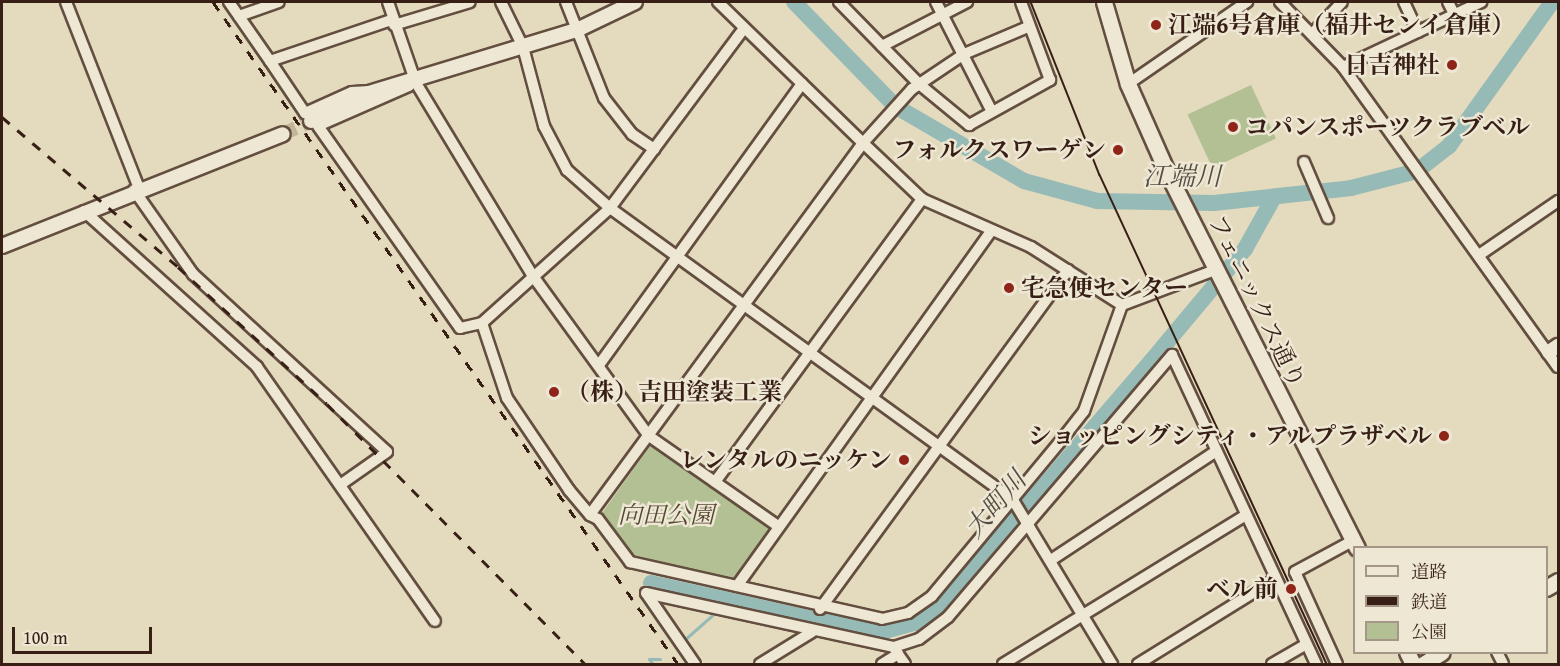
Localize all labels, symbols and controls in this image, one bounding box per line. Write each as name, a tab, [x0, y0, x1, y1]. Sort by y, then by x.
place label: 江端6号倉庫（福井センイ倉庫）	[1168, 11, 1516, 39]
marker: 江端6号倉庫（福井センイ倉庫）	[1149, 18, 1163, 32]
place label: 日吉神社	[1344, 51, 1440, 79]
marker: 日吉神社	[1445, 58, 1459, 72]
place label: コパンスポーツクラブベル	[1245, 113, 1533, 141]
marker: コパンスポーツクラブベル	[1226, 120, 1240, 134]
place label: フォルクスワーゲン	[890, 136, 1106, 164]
marker: フォルクスワーゲン	[1111, 143, 1125, 157]
water label: 江端川	[1143, 160, 1221, 192]
street label: フェニックス通り	[1202, 208, 1312, 394]
place label: 宅急便センター	[1021, 274, 1189, 302]
marker: 宅急便センター	[1002, 281, 1016, 295]
place label: （株）吉田塗装工業	[566, 378, 782, 406]
marker: （株）吉田塗装工業	[547, 385, 561, 399]
place label: ショッピングシティ・アルプラザベル	[1024, 422, 1432, 450]
marker: ショッピングシティ・アルプラザベル	[1437, 429, 1451, 443]
place label: レンタルのニッケン	[676, 446, 892, 474]
marker: レンタルのニッケン	[897, 453, 911, 467]
water label: 大町川	[958, 464, 1032, 544]
park label: 向田公園	[618, 501, 714, 529]
legend	[1353, 546, 1548, 654]
text: 道路	[1411, 558, 1447, 585]
place label: ベル前	[1206, 575, 1278, 603]
marker: ベル前	[1282, 580, 1300, 598]
text: 鉄道	[1411, 588, 1447, 615]
scale bar	[15, 615, 154, 653]
text: 公園	[1411, 618, 1447, 645]
text: 100 m	[23, 624, 68, 651]

